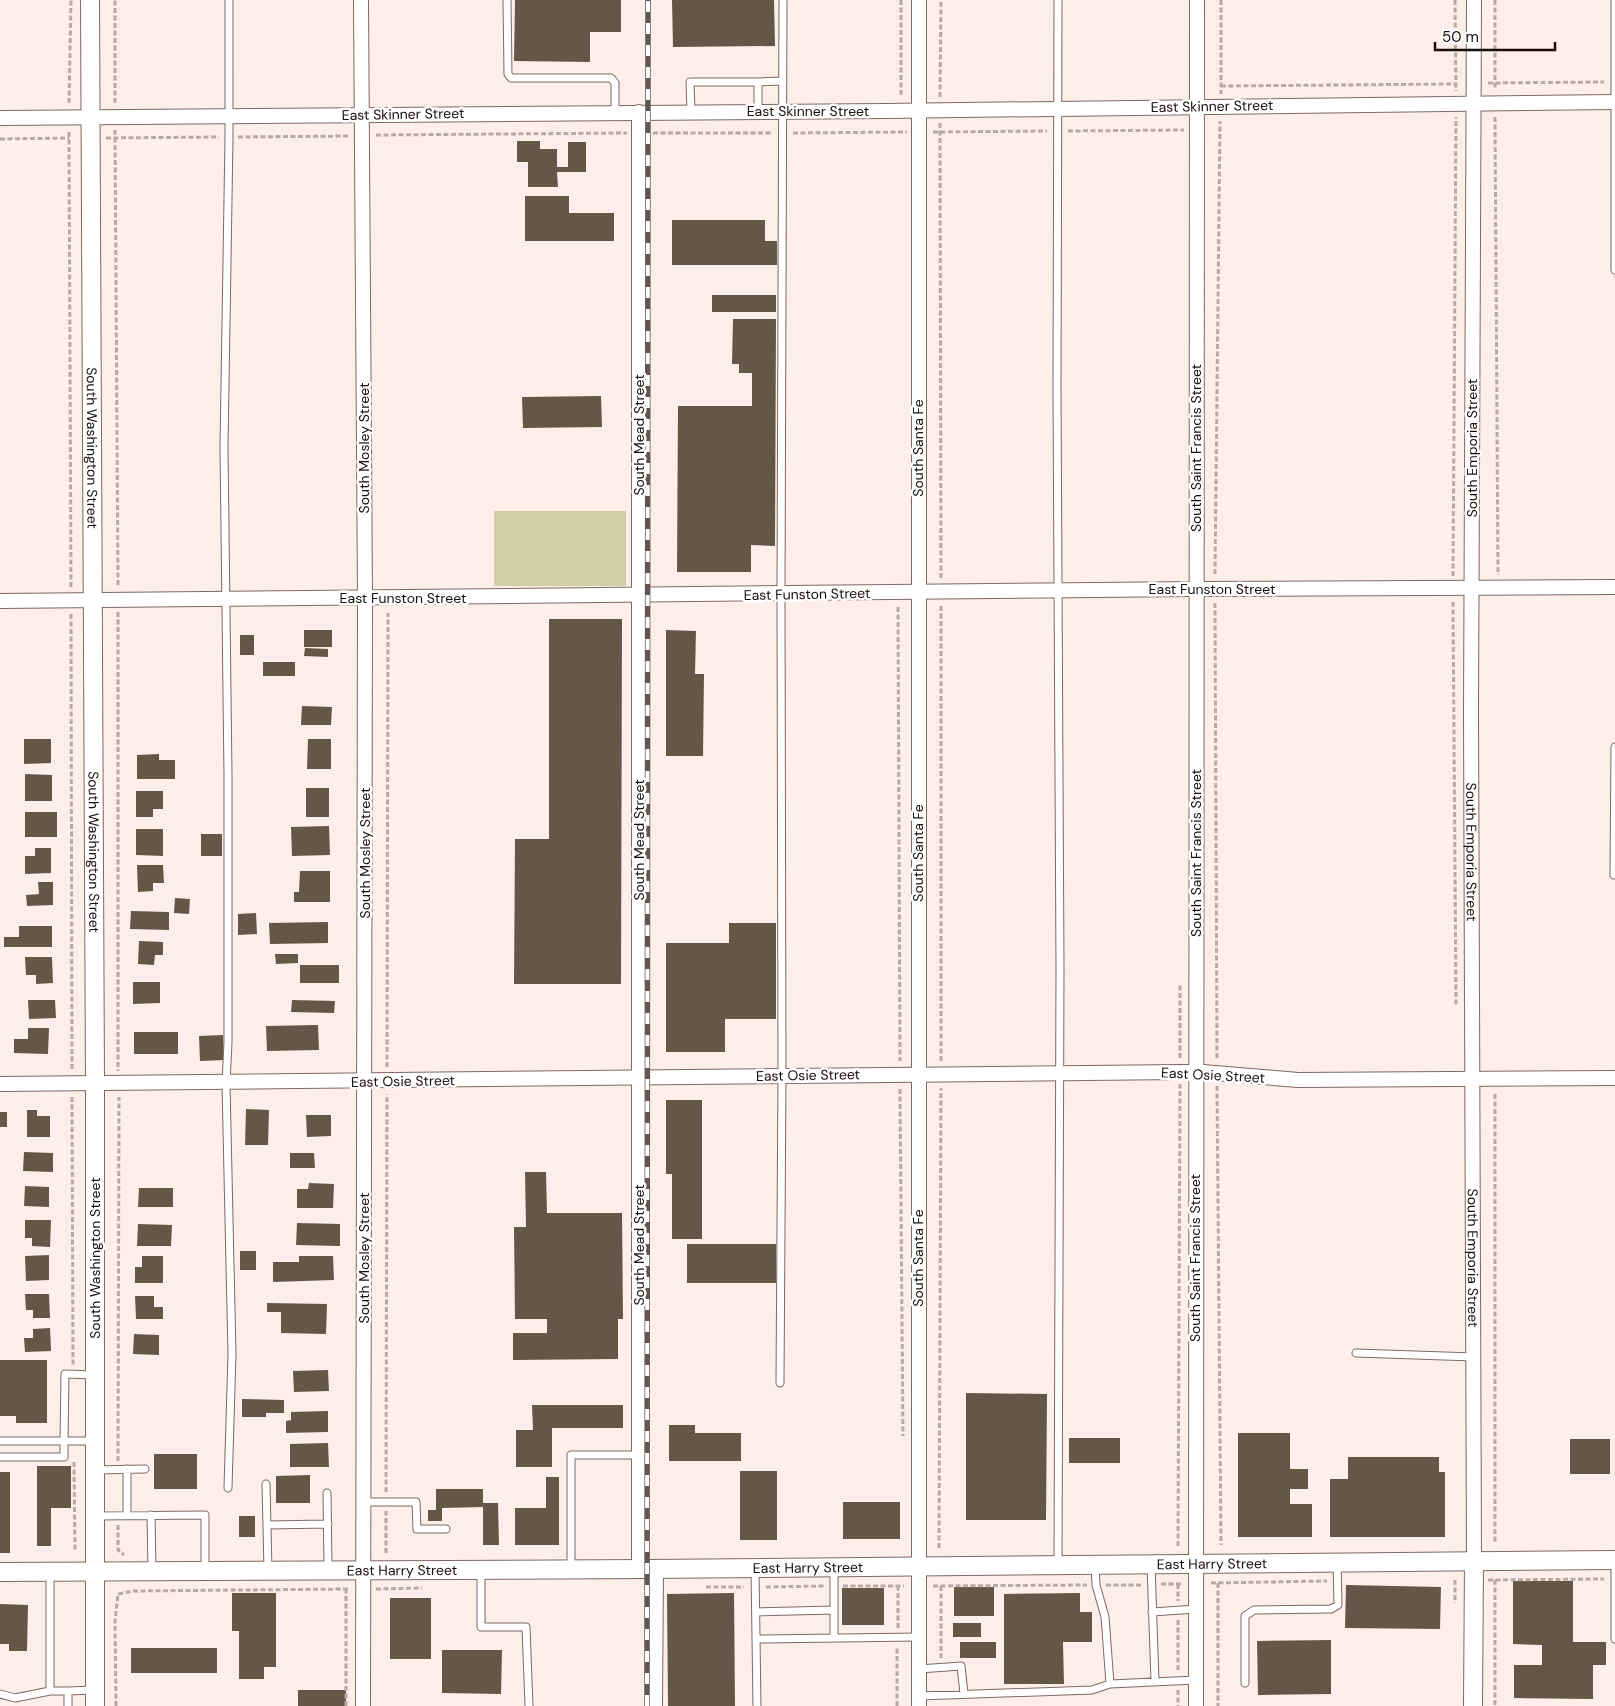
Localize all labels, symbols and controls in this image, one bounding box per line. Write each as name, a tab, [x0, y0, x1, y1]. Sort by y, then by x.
scale bar	[1435, 20, 1555, 52]
text: 50 m	[1442, 27, 1479, 47]
street label: East Skinner Street	[1151, 96, 1273, 116]
street label: East Skinner Street	[747, 102, 869, 120]
street label: East Skinner Street	[342, 104, 464, 124]
street label: South Saint Francis Street	[1187, 364, 1205, 532]
street label: South Washington Street	[83, 367, 101, 529]
street label: South Mead Street	[630, 374, 648, 496]
street label: South Emporia Street	[1463, 379, 1481, 517]
street label: South Mosley Street	[355, 383, 373, 513]
street label: South Santa Fe	[909, 399, 927, 497]
street label: East Funston Street	[1149, 580, 1275, 598]
street label: East Funston Street	[743, 584, 871, 604]
street label: East Funston Street	[340, 589, 466, 607]
street label: South Saint Francis Street	[1187, 769, 1205, 937]
street label: South Washington Street	[85, 771, 103, 933]
street label: South Mead Street	[630, 779, 648, 901]
street label: South Emporia Street	[1462, 783, 1481, 921]
street label: South Mosley Street	[356, 788, 374, 918]
street label: South Santa Fe	[909, 804, 927, 902]
street label: East Osie Street	[1161, 1063, 1265, 1087]
street label: East Osie Street	[756, 1065, 860, 1085]
street label: East Osie Street	[351, 1071, 455, 1091]
street label: South Saint Francis Street	[1186, 1174, 1204, 1342]
street label: South Washington Street	[86, 1177, 104, 1339]
street label: South Mead Street	[630, 1184, 648, 1306]
street label: South Emporia Street	[1464, 1189, 1482, 1327]
street label: South Mosley Street	[355, 1193, 373, 1323]
street label: South Santa Fe	[909, 1209, 927, 1307]
street label: East Harry Street	[1157, 1554, 1267, 1573]
street label: East Harry Street	[753, 1558, 863, 1577]
street label: East Harry Street	[347, 1561, 457, 1579]

